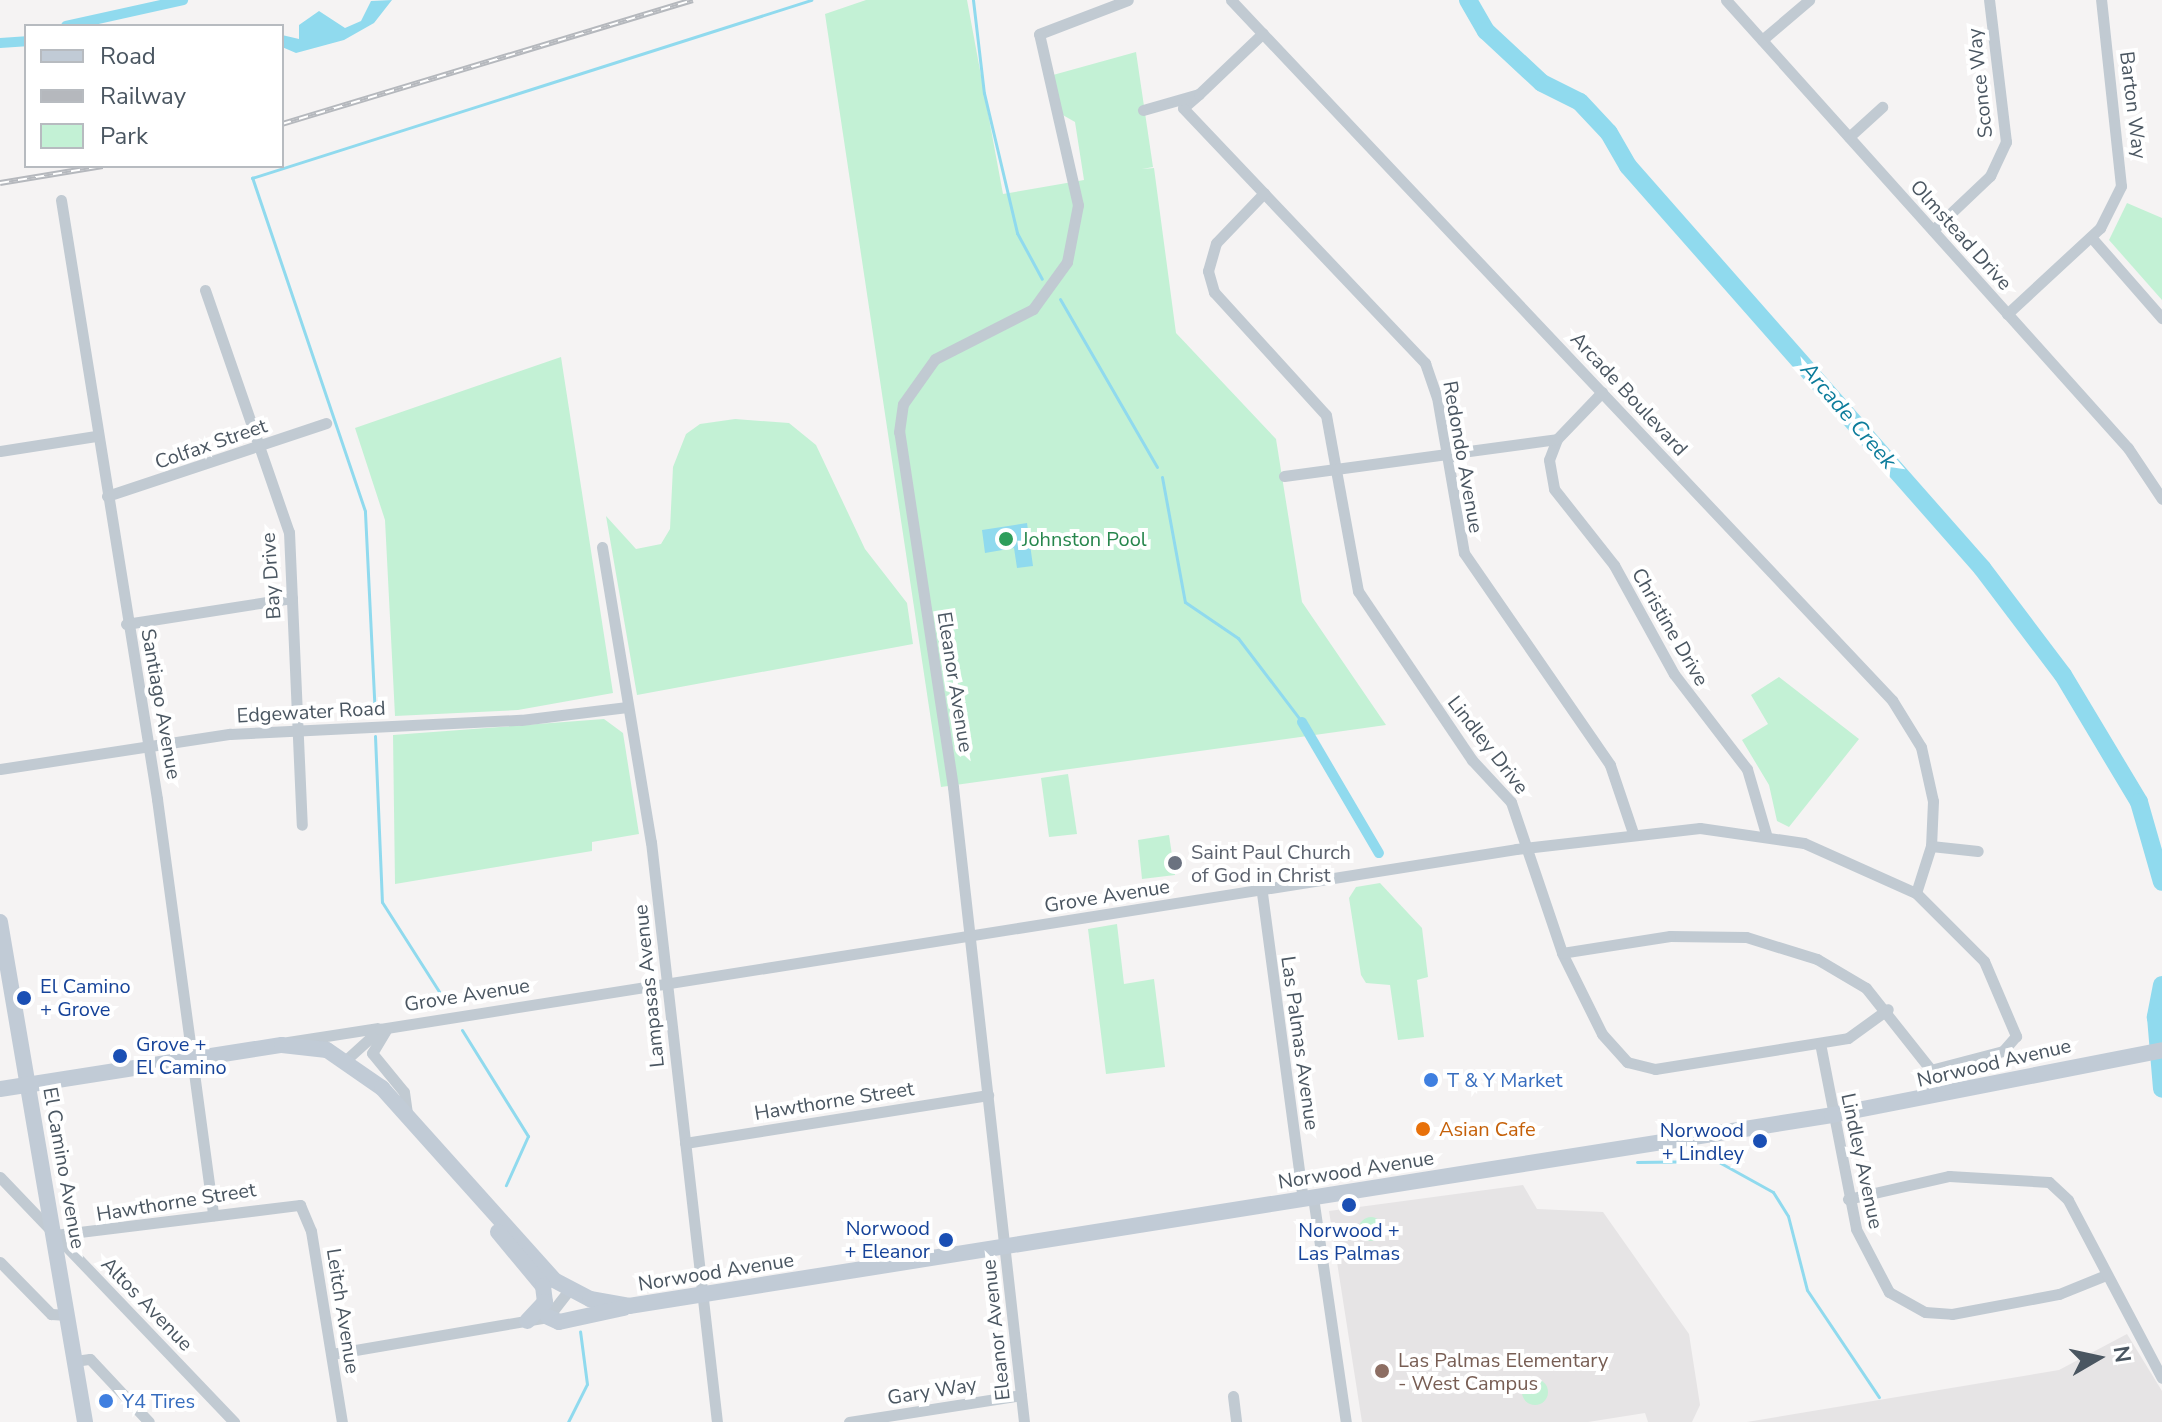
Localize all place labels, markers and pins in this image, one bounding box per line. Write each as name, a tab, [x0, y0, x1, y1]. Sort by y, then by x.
place label: Johnston Pool	[1022, 527, 1147, 551]
marker: Johnston Pool	[997, 530, 1015, 548]
place label: Saint Paul Church of God in Christ	[1191, 840, 1351, 887]
marker: Saint Paul Church of God in Christ	[1166, 854, 1184, 872]
place label: El Camino + Grove	[40, 974, 131, 1021]
marker: El Camino + Grove	[15, 989, 33, 1007]
place label: Grove + El Camino	[136, 1032, 227, 1079]
marker: Grove + El Camino	[111, 1047, 129, 1065]
place label: T & Y Market	[1447, 1068, 1562, 1092]
marker: T & Y Market	[1422, 1071, 1440, 1089]
place label: Asian Cafe	[1439, 1117, 1536, 1141]
place label: Norwood + Lindley	[1660, 1118, 1744, 1165]
marker: Asian Cafe	[1414, 1120, 1432, 1138]
marker: Norwood + Lindley	[1751, 1132, 1769, 1150]
marker: Norwood + Las Palmas	[1340, 1196, 1358, 1214]
place label: Norwood + Eleanor	[845, 1216, 930, 1263]
place label: Norwood + Las Palmas	[1298, 1218, 1400, 1265]
marker: Norwood + Eleanor	[937, 1231, 955, 1249]
place label: Las Palmas Elementary - West Campus	[1398, 1348, 1608, 1395]
marker: Las Palmas Elementary - West Campus	[1373, 1362, 1391, 1380]
place label: Y4 Tires	[122, 1389, 195, 1413]
marker: Y4 Tires	[97, 1392, 115, 1410]

